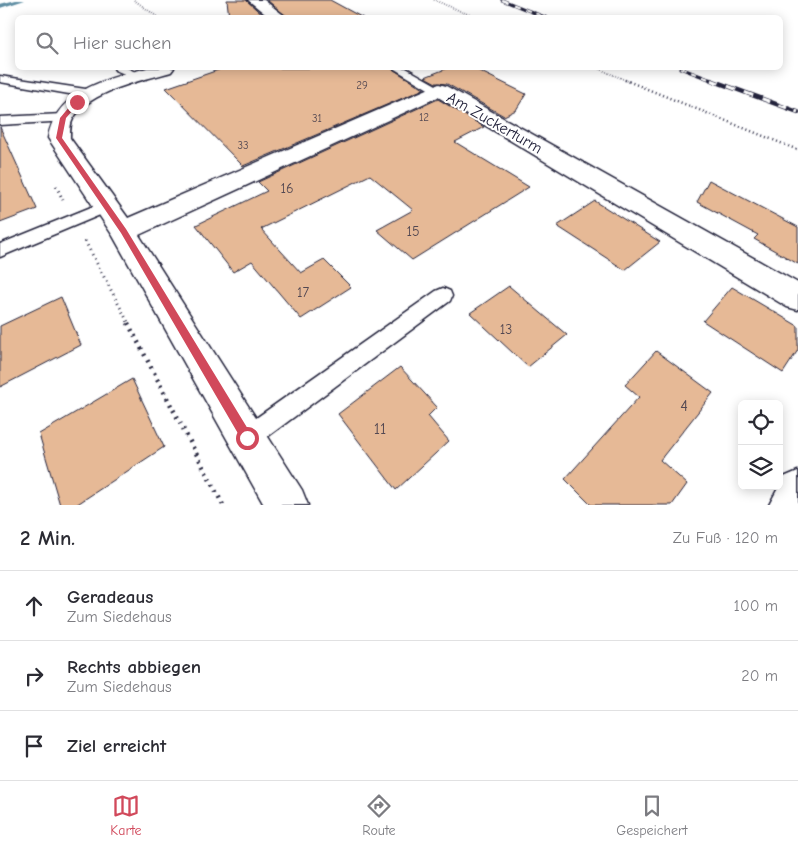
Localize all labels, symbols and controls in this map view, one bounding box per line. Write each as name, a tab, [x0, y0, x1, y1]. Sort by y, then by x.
search box	[15, 15, 783, 70]
icon: search	[33, 29, 61, 57]
text: Hier suchen	[73, 32, 171, 54]
house number: 29	[356, 79, 368, 92]
street label: Am Zuckerturm	[444, 88, 545, 157]
route end	[66, 91, 89, 114]
house number: 12	[419, 111, 429, 124]
house number: 31	[312, 112, 322, 125]
house number: 33	[237, 139, 249, 152]
house number: 16	[280, 180, 294, 197]
house number: 15	[406, 223, 420, 240]
house number: 17	[297, 284, 309, 301]
house number: 13	[500, 321, 512, 338]
house number: 4	[680, 397, 688, 415]
map controls	[738, 400, 783, 490]
button: locate	[738, 400, 783, 445]
house number: 11	[374, 420, 386, 438]
route start	[236, 427, 259, 450]
button: layers	[738, 445, 783, 490]
text: 2 Min.	[20, 526, 75, 550]
text: Zu Fuß · 120 m	[673, 529, 778, 547]
text: Geradeaus	[67, 586, 153, 608]
icon: ahead	[20, 592, 48, 620]
text: 100 m	[734, 597, 778, 615]
text: Zum Siedehaus	[67, 608, 172, 626]
text: Rechts abbiegen	[67, 656, 201, 678]
icon: right	[20, 662, 48, 690]
text: 20 m	[741, 667, 778, 685]
text: Zum Siedehaus	[67, 678, 172, 696]
icon: arrive	[20, 732, 48, 760]
text: Ziel erreicht	[67, 735, 166, 757]
tab: Karte	[110, 792, 142, 839]
tab: Route	[362, 792, 396, 839]
tab: Gespeichert	[616, 792, 688, 839]

